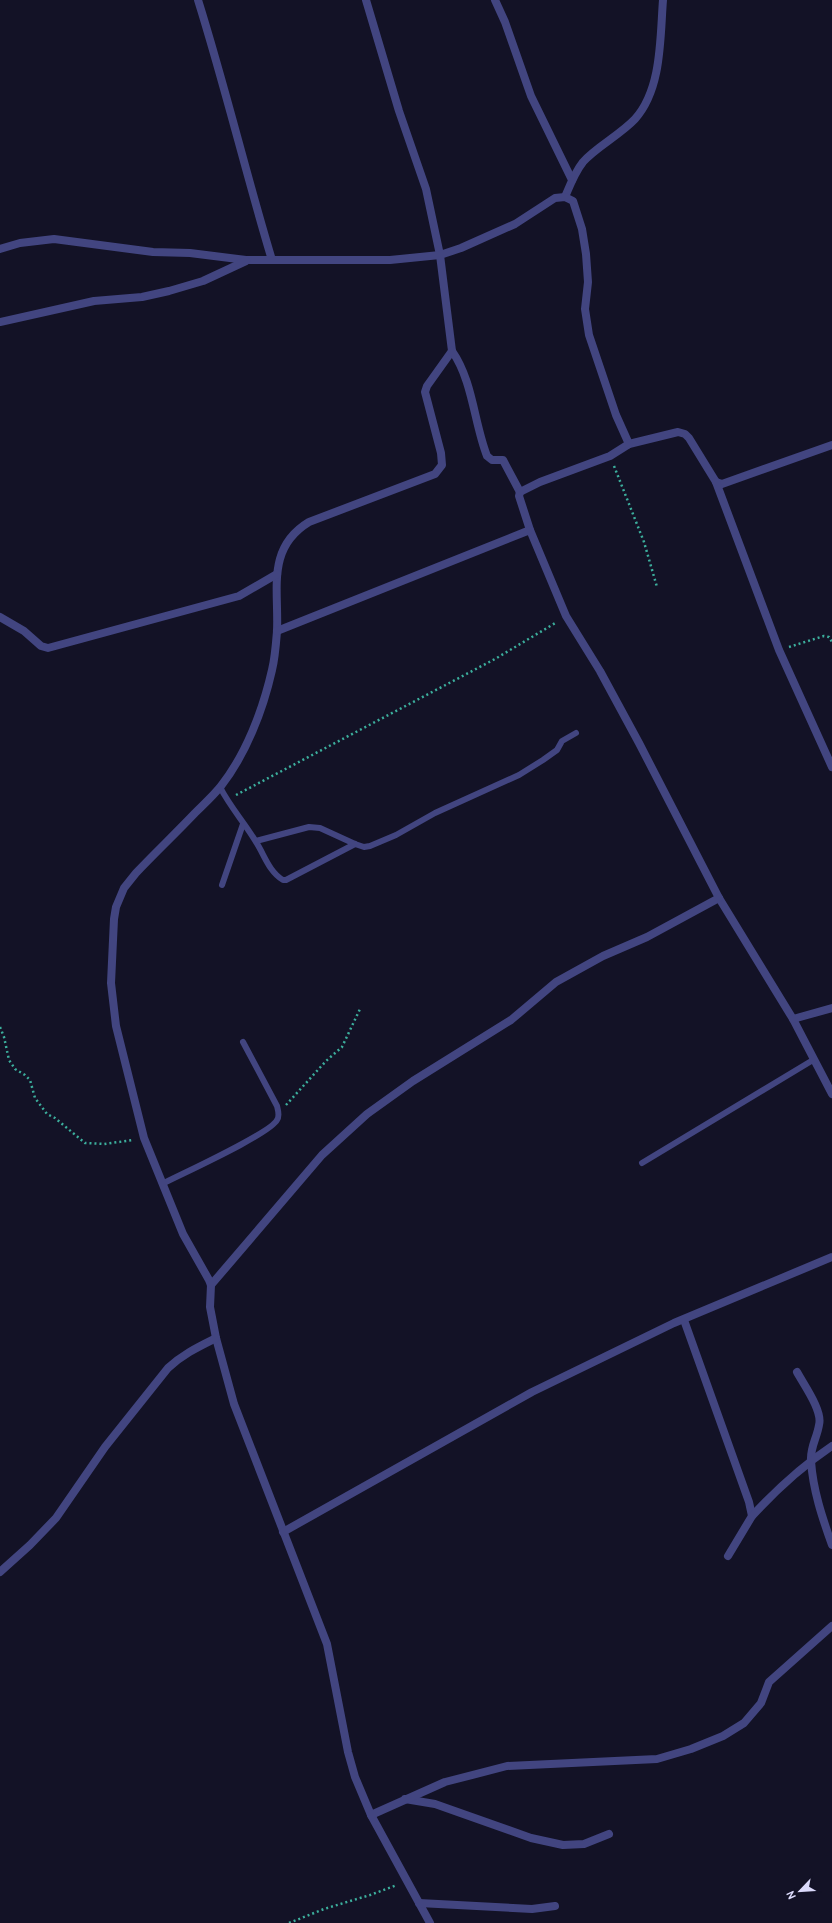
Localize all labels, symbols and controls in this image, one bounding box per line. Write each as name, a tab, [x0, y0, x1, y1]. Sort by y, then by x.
north arrow	[780, 1871, 820, 1911]
text: N	[784, 1888, 800, 1901]

